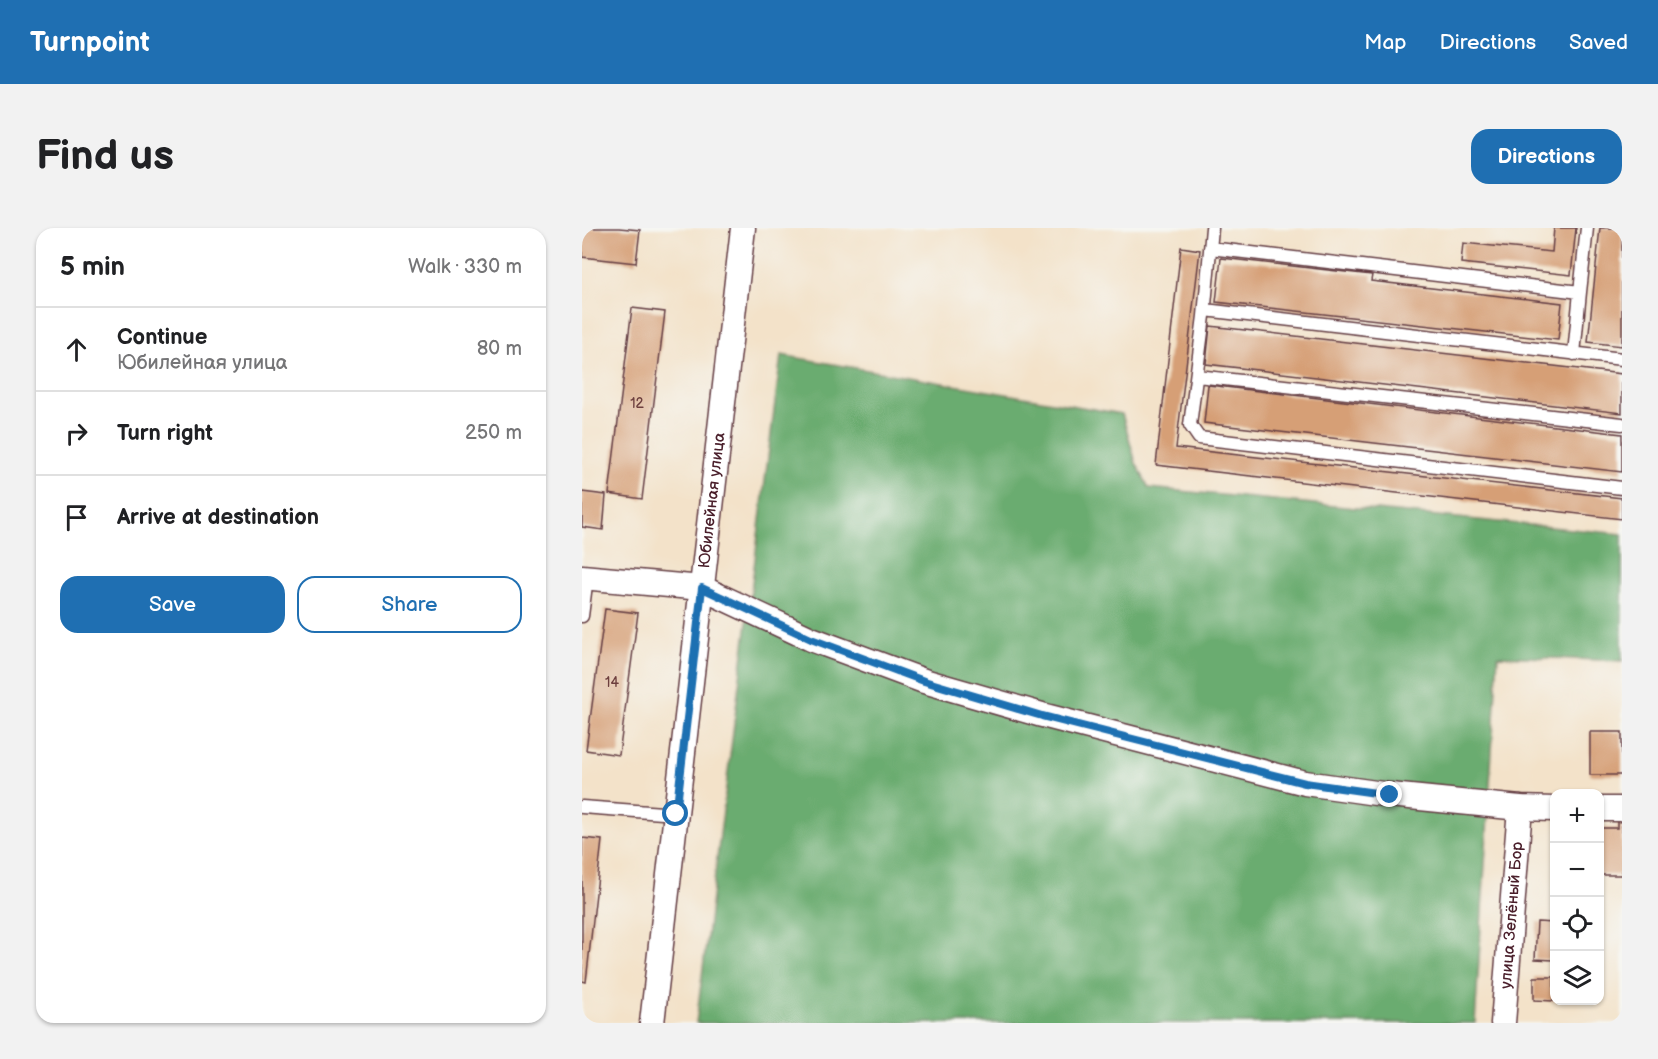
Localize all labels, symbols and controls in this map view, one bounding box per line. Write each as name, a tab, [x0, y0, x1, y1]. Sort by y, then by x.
text: Turnpoint	[30, 26, 150, 59]
text: Map	[1364, 30, 1407, 55]
text: Directions	[1440, 30, 1536, 55]
text: Saved	[1569, 30, 1628, 55]
button: Directions	[1471, 129, 1622, 184]
text: Find us	[36, 131, 174, 182]
text: 5 min	[60, 252, 125, 283]
text: Walk · 330 m	[408, 255, 522, 279]
text: Continue	[117, 324, 207, 351]
icon: ahead	[60, 333, 93, 366]
text: 80 m	[477, 337, 522, 361]
text: Юбилейная улица	[117, 351, 288, 375]
house number: 12	[630, 395, 645, 412]
icon: right	[60, 417, 93, 450]
text: Turn right	[117, 420, 213, 447]
text: 250 m	[465, 421, 522, 445]
street label: Юбилейная улица	[695, 431, 729, 569]
icon: arrive	[60, 501, 93, 534]
text: Arrive at destination	[117, 504, 319, 531]
button: Save	[60, 576, 285, 633]
button: Share	[297, 576, 522, 633]
house number: 14	[605, 674, 619, 691]
route end	[1376, 781, 1402, 807]
map controls	[1550, 789, 1604, 1005]
button: +	[1550, 789, 1604, 843]
route start	[662, 800, 688, 826]
street label: улица Зелёный Бор	[1496, 841, 1527, 990]
button: −	[1550, 843, 1604, 897]
button: locate	[1550, 897, 1604, 951]
button: layers	[1550, 951, 1604, 1005]

